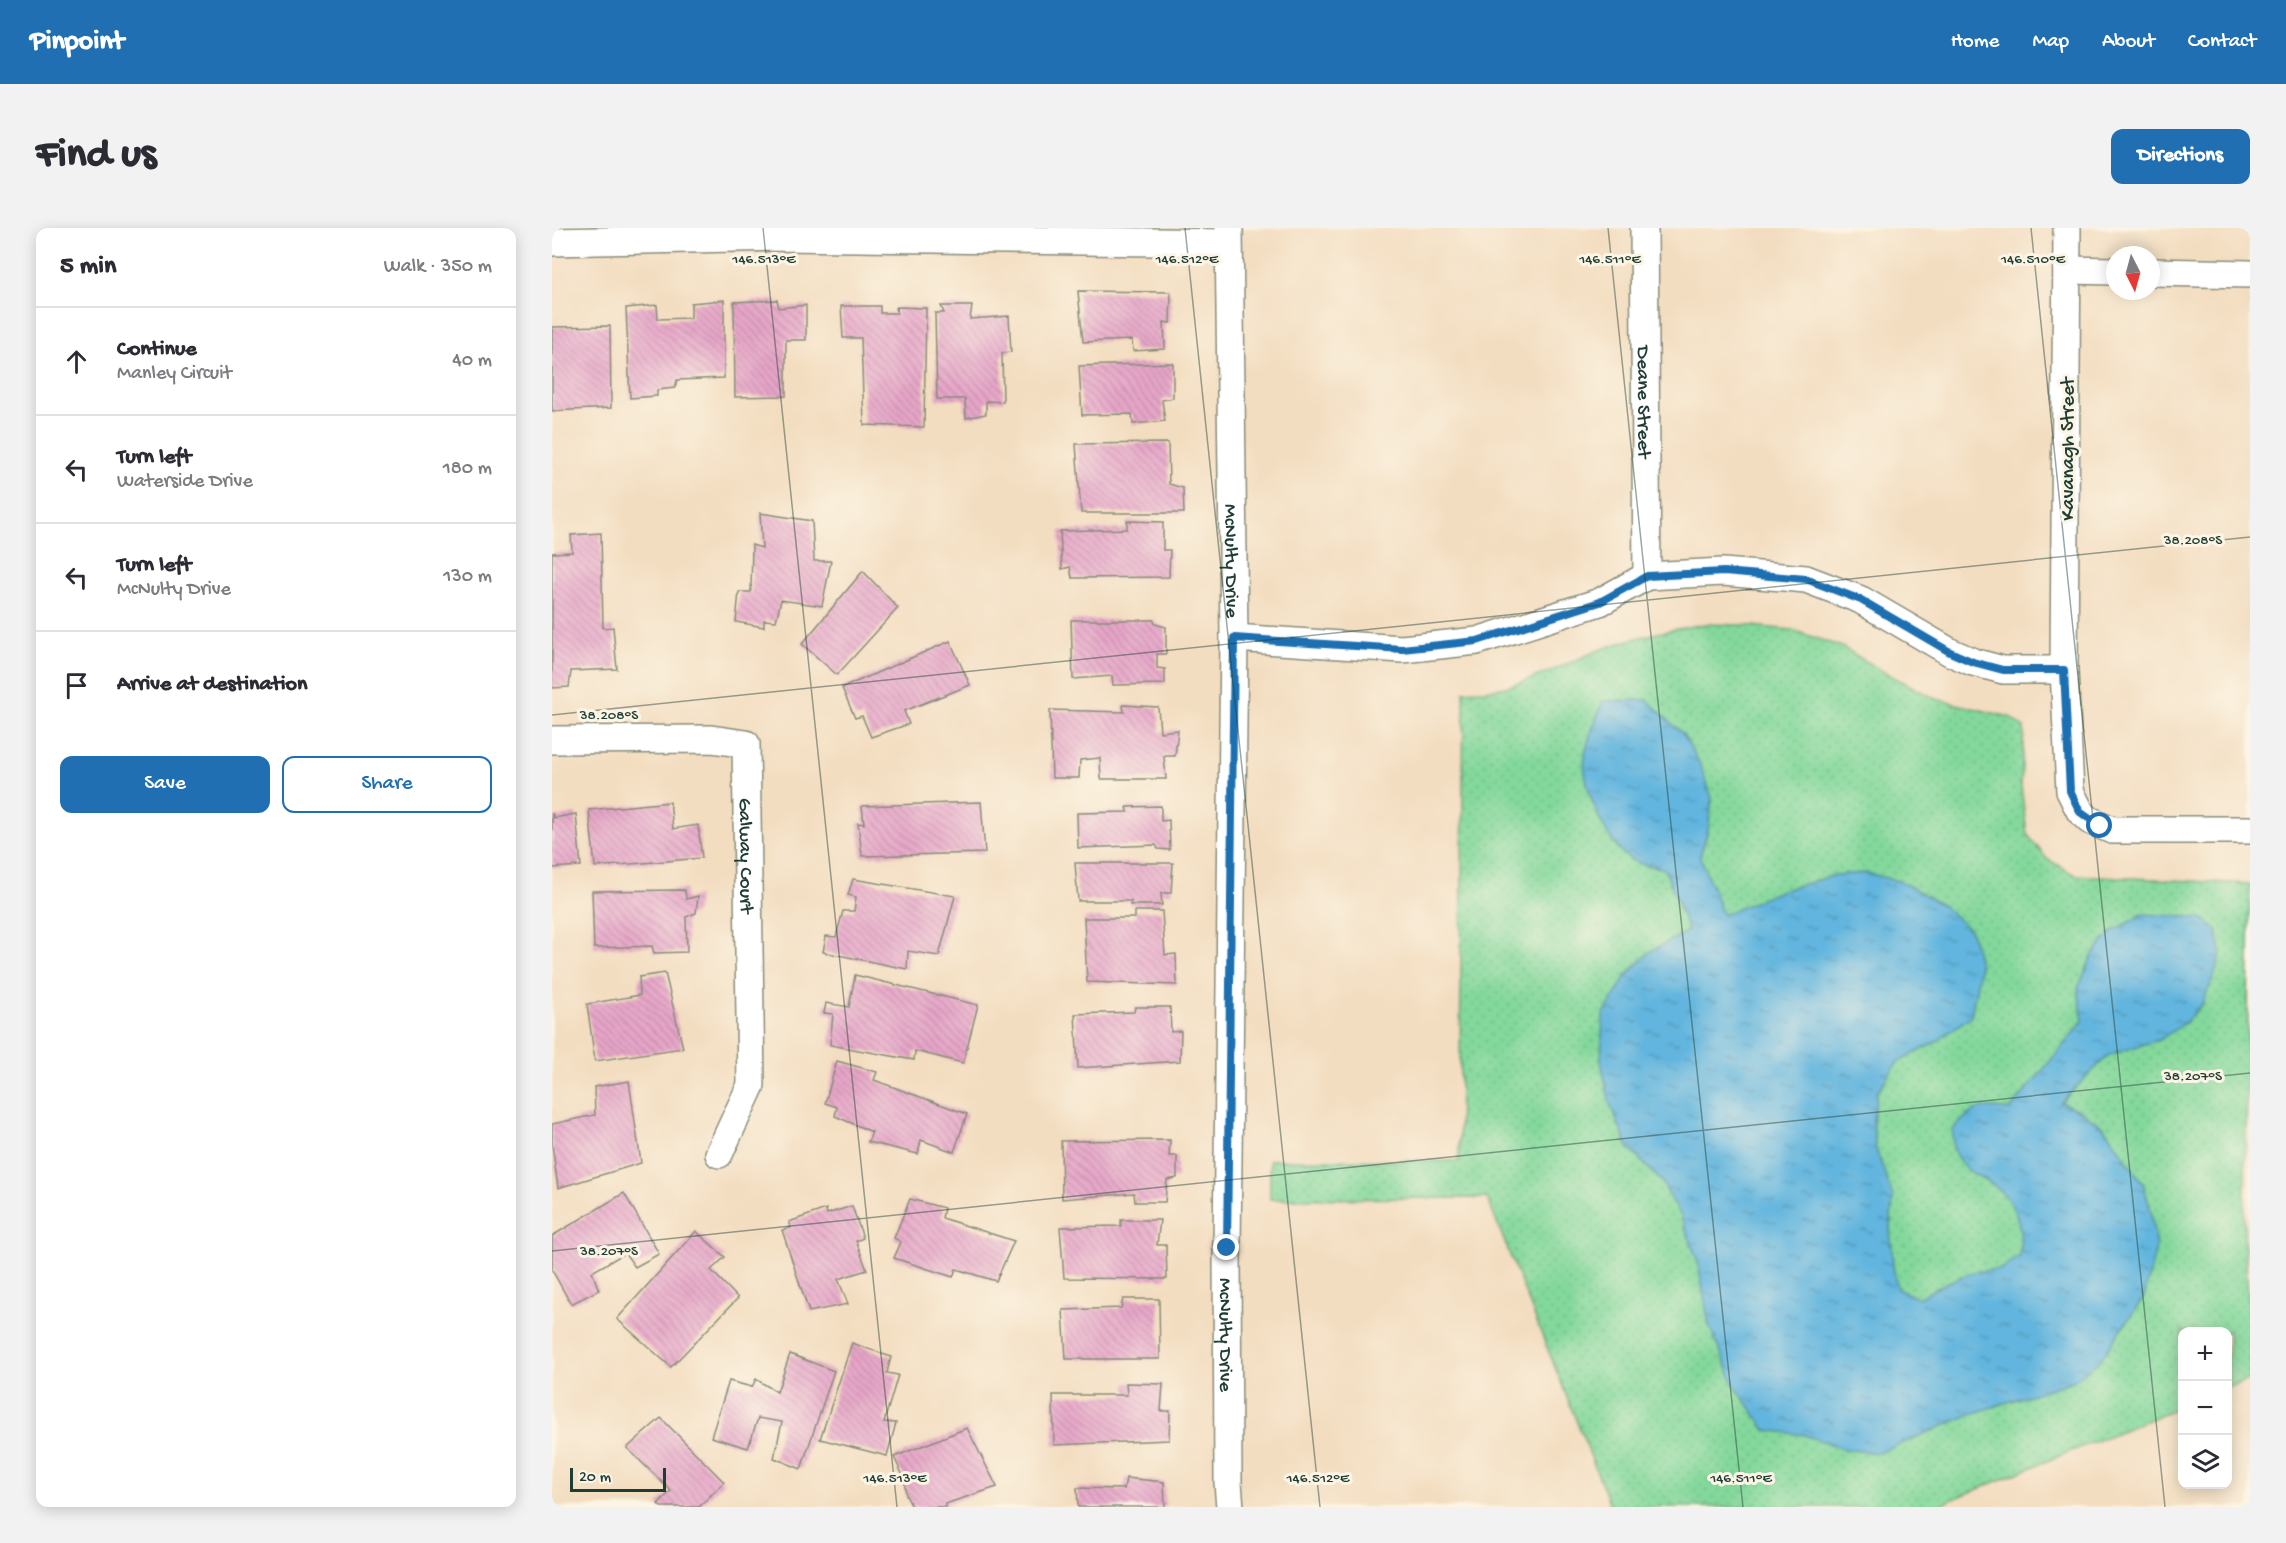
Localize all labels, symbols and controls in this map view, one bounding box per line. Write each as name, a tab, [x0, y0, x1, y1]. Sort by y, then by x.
text: Pinpoint	[30, 26, 124, 59]
text: Home	[1951, 30, 1999, 55]
text: Map	[2032, 30, 2069, 55]
text: About	[2102, 30, 2155, 55]
text: Contact	[2188, 30, 2256, 55]
button: Directions	[2111, 129, 2250, 184]
text: Find us	[36, 132, 156, 181]
north arrow	[2106, 246, 2160, 300]
text: 146.513°E	[731, 251, 796, 269]
text: 146.512°E	[1155, 251, 1219, 269]
text: 146.511°E	[1578, 251, 1641, 269]
text: 146.510°E	[2000, 251, 2066, 269]
text: 5 min	[60, 252, 116, 283]
text: Walk · 350 m	[384, 256, 492, 279]
text: Continue	[117, 337, 197, 363]
street label: Deane Street	[1630, 344, 1654, 460]
icon: ahead	[60, 345, 93, 378]
text: 40 m	[452, 350, 492, 373]
text: Manley Circuit	[117, 363, 232, 386]
street label: Kavanagh Street	[2058, 376, 2081, 520]
text: Turn left	[117, 445, 191, 471]
icon: left	[60, 453, 93, 486]
text: 180 m	[443, 458, 492, 481]
text: Waterside Drive	[117, 471, 253, 494]
street label: McNulty Drive	[1217, 504, 1242, 619]
text: 38.208°S	[2163, 532, 2222, 550]
text: Turn left	[117, 553, 191, 579]
icon: left	[60, 561, 93, 594]
text: 130 m	[443, 566, 492, 589]
text: McNulty Drive	[117, 579, 231, 602]
icon: arrive	[60, 669, 93, 702]
text: Arrive at destination	[117, 672, 307, 698]
text: 38.208°S	[579, 707, 638, 725]
button: Save	[60, 756, 270, 813]
button: Share	[282, 756, 492, 813]
street label: Galway Court	[732, 798, 757, 915]
route start	[2086, 812, 2112, 838]
text: 38.207°S	[2163, 1068, 2222, 1086]
route end	[1213, 1234, 1239, 1260]
text: 38.207°S	[579, 1243, 638, 1261]
street label: McNulty Drive	[1212, 1278, 1236, 1393]
map controls	[2178, 1327, 2232, 1489]
button: +	[2178, 1327, 2232, 1381]
button: −	[2178, 1381, 2232, 1435]
button: layers	[2178, 1435, 2232, 1489]
scale bar	[570, 1465, 666, 1492]
text: 20 m	[579, 1469, 611, 1488]
text: 146.513°E	[862, 1470, 927, 1488]
text: 146.512°E	[1286, 1470, 1350, 1488]
text: 146.511°E	[1709, 1470, 1772, 1488]

